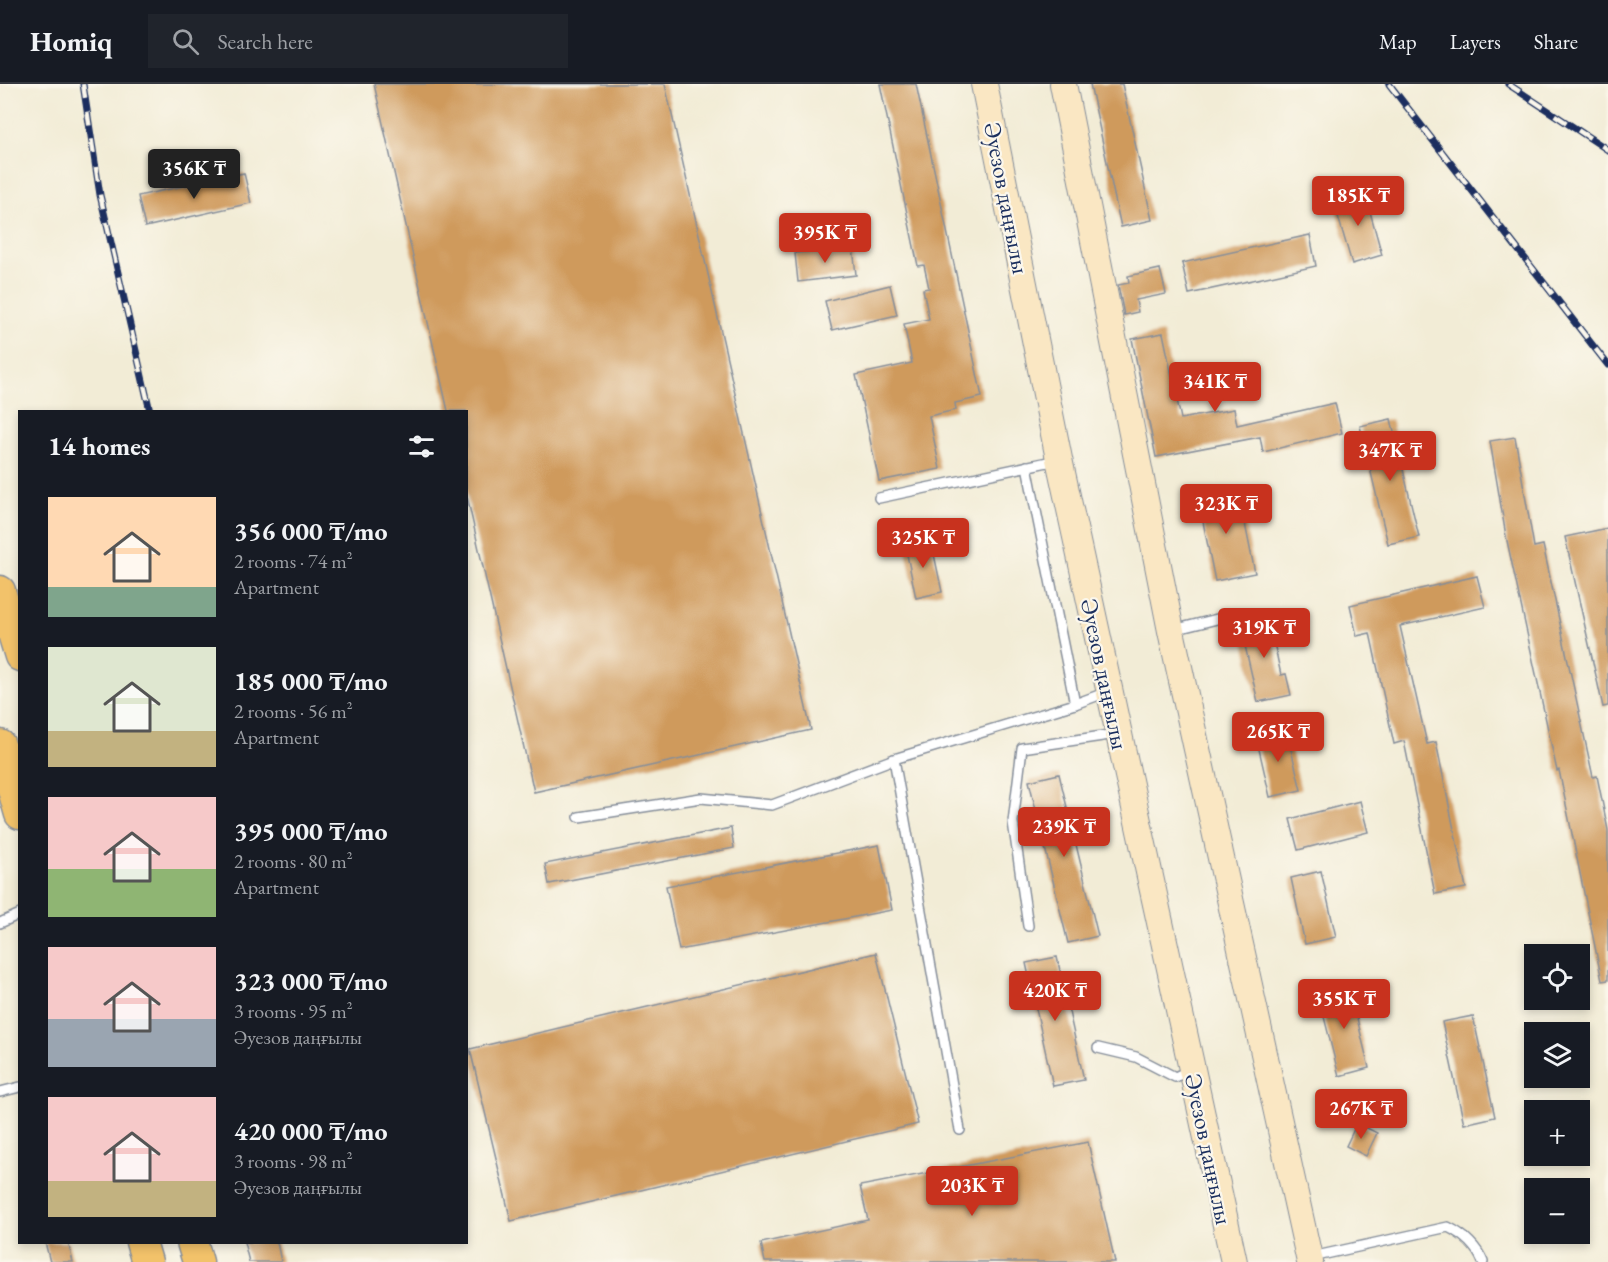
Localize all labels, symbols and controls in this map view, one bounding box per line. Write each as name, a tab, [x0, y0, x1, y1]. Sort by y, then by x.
search box	[148, 14, 568, 68]
text: Homiq	[30, 23, 112, 59]
icon: search	[169, 25, 202, 58]
text: Search here	[217, 27, 313, 56]
text: Map	[1379, 28, 1417, 55]
text: Layers	[1450, 28, 1501, 55]
text: Share	[1534, 28, 1578, 55]
street label: Әуезов даңғылы	[977, 120, 1037, 277]
pin: 356K ₸	[145, 149, 243, 200]
text: 356K ₸	[162, 155, 226, 181]
pin: 185K ₸	[1309, 176, 1407, 227]
text: 185K ₸	[1326, 182, 1390, 208]
pin: 395K ₸	[776, 213, 874, 264]
text: 395K ₸	[793, 219, 857, 245]
pin: 341K ₸	[1166, 362, 1264, 413]
text: 341K ₸	[1183, 368, 1247, 394]
text: 14 homes	[48, 429, 150, 463]
icon: filters	[405, 430, 438, 463]
pin: 347K ₸	[1341, 431, 1439, 482]
text: 347K ₸	[1358, 437, 1422, 463]
pin: 323K ₸	[1177, 484, 1275, 535]
text: 323K ₸	[1194, 490, 1258, 516]
text: 356 000 ₸/mo	[234, 514, 388, 548]
pin: 325K ₸	[874, 518, 972, 569]
icon: home	[96, 521, 168, 593]
text: 325K ₸	[891, 524, 955, 550]
text: 2 rooms · 74 m²	[234, 548, 353, 574]
text: Apartment	[234, 574, 319, 600]
street label: Әуезов даңғылы	[1074, 596, 1136, 753]
pin: 319K ₸	[1215, 608, 1313, 659]
text: 319K ₸	[1232, 614, 1296, 640]
text: 185 000 ₸/mo	[234, 664, 388, 698]
icon: home	[96, 671, 168, 743]
text: 2 rooms · 56 m²	[234, 698, 353, 724]
pin: 265K ₸	[1229, 712, 1327, 763]
text: 265K ₸	[1246, 718, 1310, 744]
text: Apartment	[234, 724, 319, 750]
pin: 239K ₸	[1015, 807, 1113, 858]
text: 239K ₸	[1032, 813, 1096, 839]
text: 395 000 ₸/mo	[234, 814, 388, 848]
icon: home	[96, 821, 168, 893]
text: 2 rooms · 80 m²	[234, 848, 353, 874]
text: Apartment	[234, 874, 319, 900]
map controls	[1524, 944, 1590, 1244]
button: locate	[1524, 944, 1590, 1010]
text: 323 000 ₸/mo	[234, 964, 388, 998]
icon: home	[96, 971, 168, 1043]
pin: 420K ₸	[1006, 971, 1104, 1022]
text: 420K ₸	[1023, 977, 1087, 1003]
pin: 355K ₸	[1295, 979, 1393, 1030]
text: 355K ₸	[1312, 985, 1376, 1011]
text: 3 rooms · 95 m²	[234, 998, 353, 1024]
button: layers	[1524, 1022, 1590, 1088]
text: Әуезов даңғылы	[234, 1024, 362, 1050]
street label: Әуезов даңғылы	[1178, 1071, 1240, 1228]
pin: 267K ₸	[1312, 1089, 1410, 1140]
text: 267K ₸	[1329, 1095, 1393, 1121]
button: +	[1524, 1100, 1590, 1166]
text: 420 000 ₸/mo	[234, 1114, 388, 1148]
icon: home	[96, 1121, 168, 1193]
text: 3 rooms · 98 m²	[234, 1148, 353, 1174]
pin: 203K ₸	[923, 1166, 1021, 1217]
text: 203K ₸	[940, 1172, 1004, 1198]
text: Әуезов даңғылы	[234, 1174, 362, 1200]
button: −	[1524, 1178, 1590, 1244]

